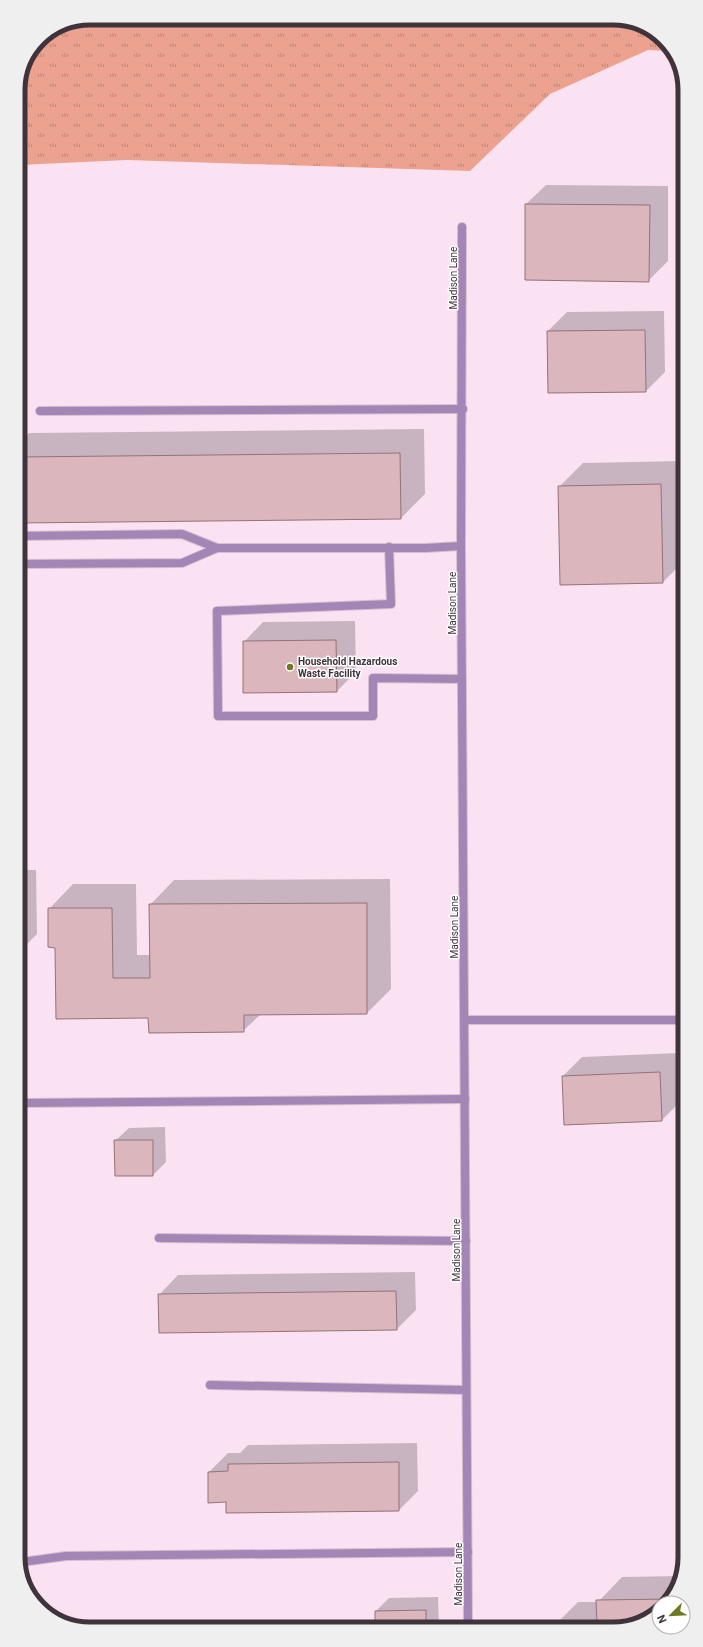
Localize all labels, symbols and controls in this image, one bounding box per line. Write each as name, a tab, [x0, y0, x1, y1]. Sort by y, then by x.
street label: Madison Lane	[448, 247, 459, 309]
street label: Madison Lane	[447, 572, 458, 634]
place label: Household Hazardous Waste Facility	[298, 656, 397, 679]
marker: Household Hazardous Waste Facility	[285, 662, 295, 672]
street label: Madison Lane	[449, 896, 460, 958]
street label: Madison Lane	[451, 1219, 462, 1281]
street label: Madison Lane	[453, 1543, 464, 1605]
north arrow	[651, 1595, 691, 1635]
text: N	[655, 1612, 670, 1625]

